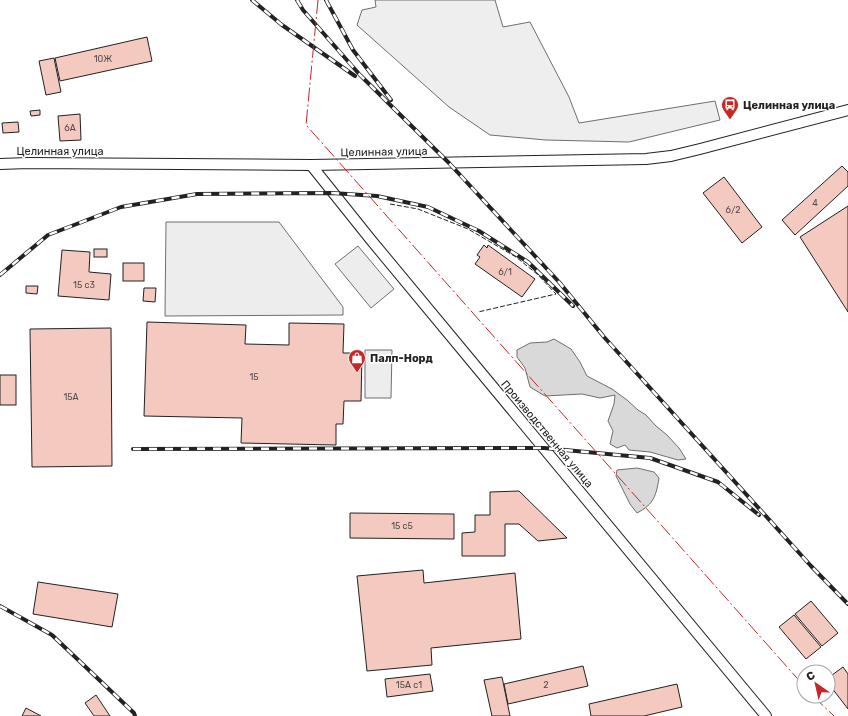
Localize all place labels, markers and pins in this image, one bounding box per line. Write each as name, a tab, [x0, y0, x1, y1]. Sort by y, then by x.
bus stop icon: Целинная улица	[720, 95, 740, 120]
place label: Целинная улица	[743, 99, 835, 112]
shop icon: Палп-Норд	[347, 348, 367, 373]
place label: Палп-Норд	[370, 352, 433, 365]

